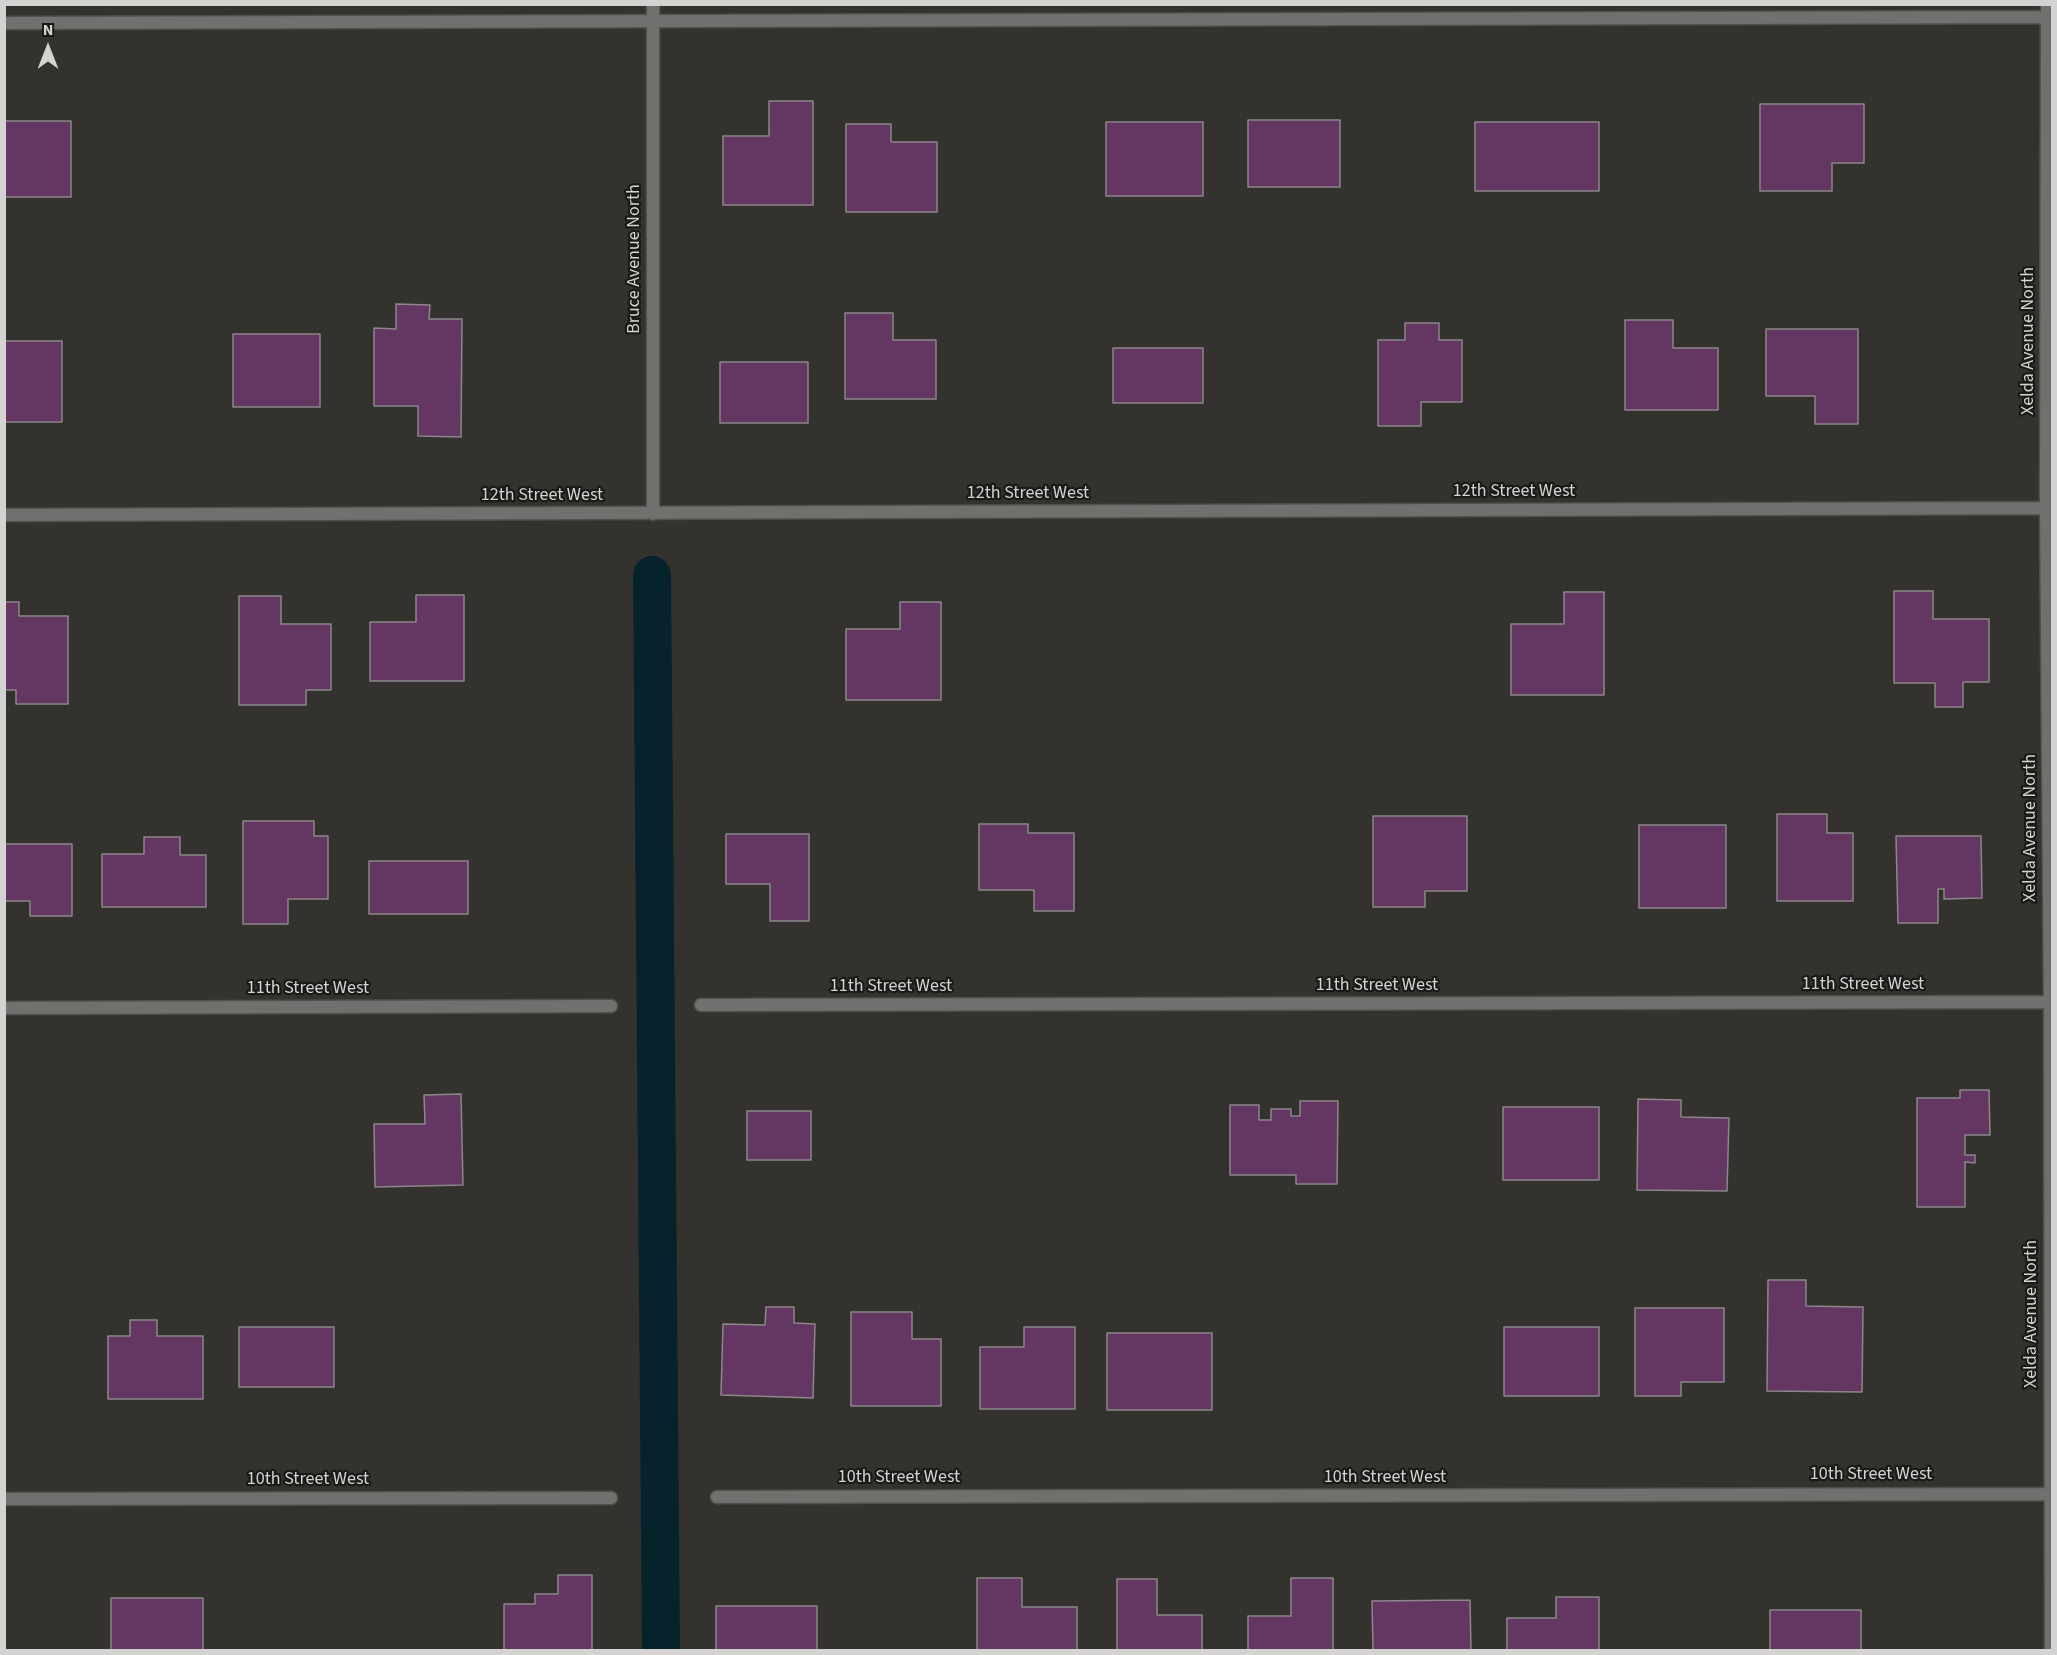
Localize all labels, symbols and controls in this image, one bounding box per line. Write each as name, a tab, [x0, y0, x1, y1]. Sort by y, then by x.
north arrow	[18, 18, 78, 78]
text: N	[43, 19, 53, 41]
street label: Bruce Avenue North	[624, 184, 646, 334]
street label: Xelda Avenue North	[2018, 267, 2040, 415]
street label: 12th Street West	[1453, 481, 1575, 503]
street label: 12th Street West	[967, 483, 1089, 505]
street label: 12th Street West	[481, 485, 603, 507]
street label: Xelda Avenue North	[2020, 754, 2042, 902]
street label: 11th Street West	[1802, 974, 1924, 996]
street label: 11th Street West	[1316, 975, 1438, 997]
street label: 11th Street West	[830, 976, 952, 998]
street label: 11th Street West	[247, 978, 369, 1000]
street label: Xelda Avenue North	[2021, 1240, 2043, 1388]
street label: 10th Street West	[1810, 1464, 1932, 1486]
street label: 10th Street West	[838, 1467, 960, 1489]
street label: 10th Street West	[1324, 1467, 1446, 1489]
street label: 10th Street West	[247, 1469, 369, 1491]

